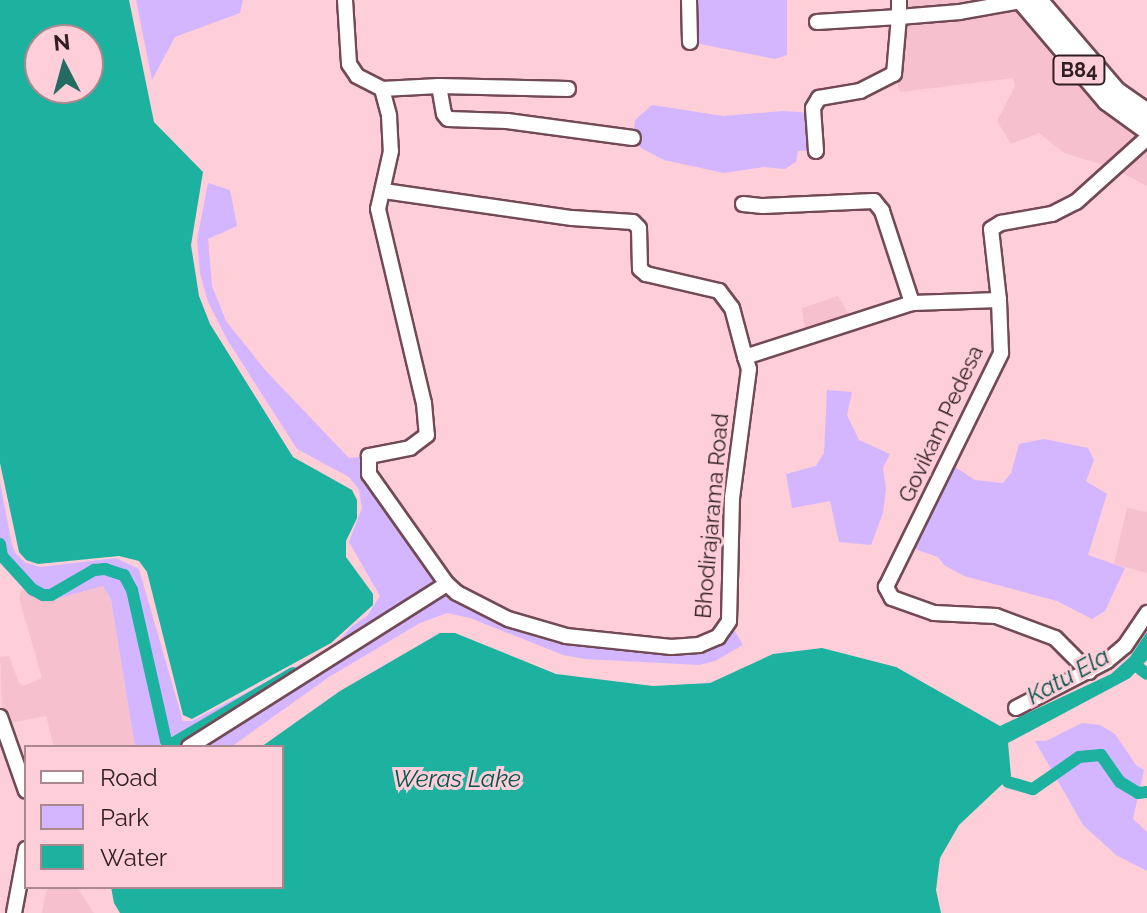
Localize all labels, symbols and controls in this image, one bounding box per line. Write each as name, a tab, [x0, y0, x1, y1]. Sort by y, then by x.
north arrow	[24, 24, 104, 104]
text: N	[52, 28, 71, 56]
road number: B84	[1051, 54, 1107, 86]
street label: Govikam Pedesa	[893, 341, 989, 507]
street label: Bhodirajarama Road	[690, 412, 734, 620]
water label: Katu Ela	[1022, 642, 1114, 710]
legend	[24, 745, 284, 889]
text: Road	[100, 763, 158, 792]
water label: Weras Lake	[393, 765, 521, 793]
text: Park	[100, 803, 149, 832]
text: Water	[100, 843, 167, 872]

